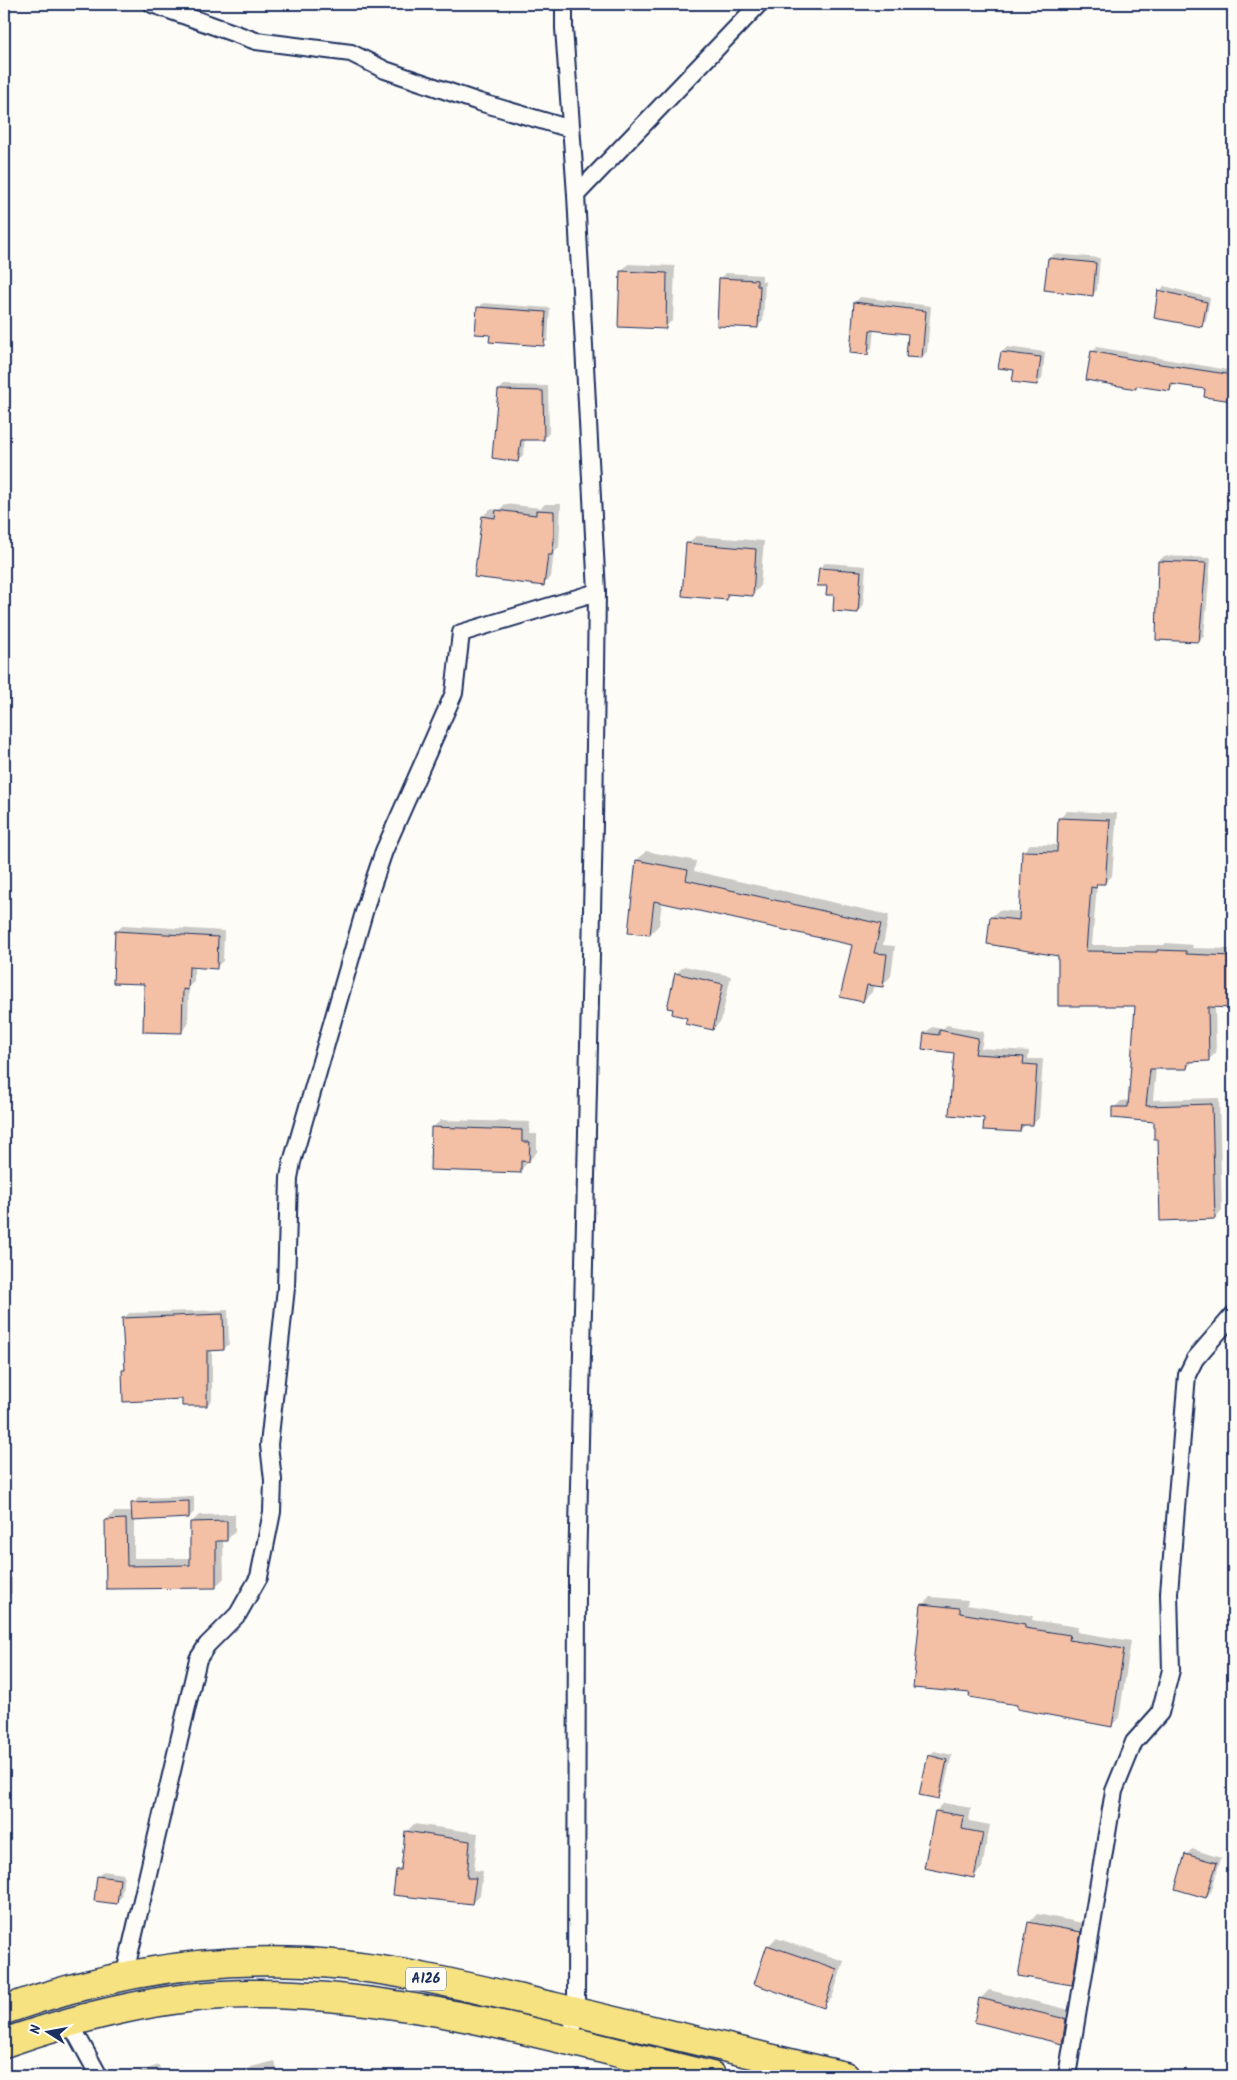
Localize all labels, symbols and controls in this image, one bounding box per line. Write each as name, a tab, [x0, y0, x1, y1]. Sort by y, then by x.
road number: A126	[406, 1968, 446, 1990]
north arrow	[22, 2008, 72, 2058]
text: N	[25, 2023, 48, 2036]

